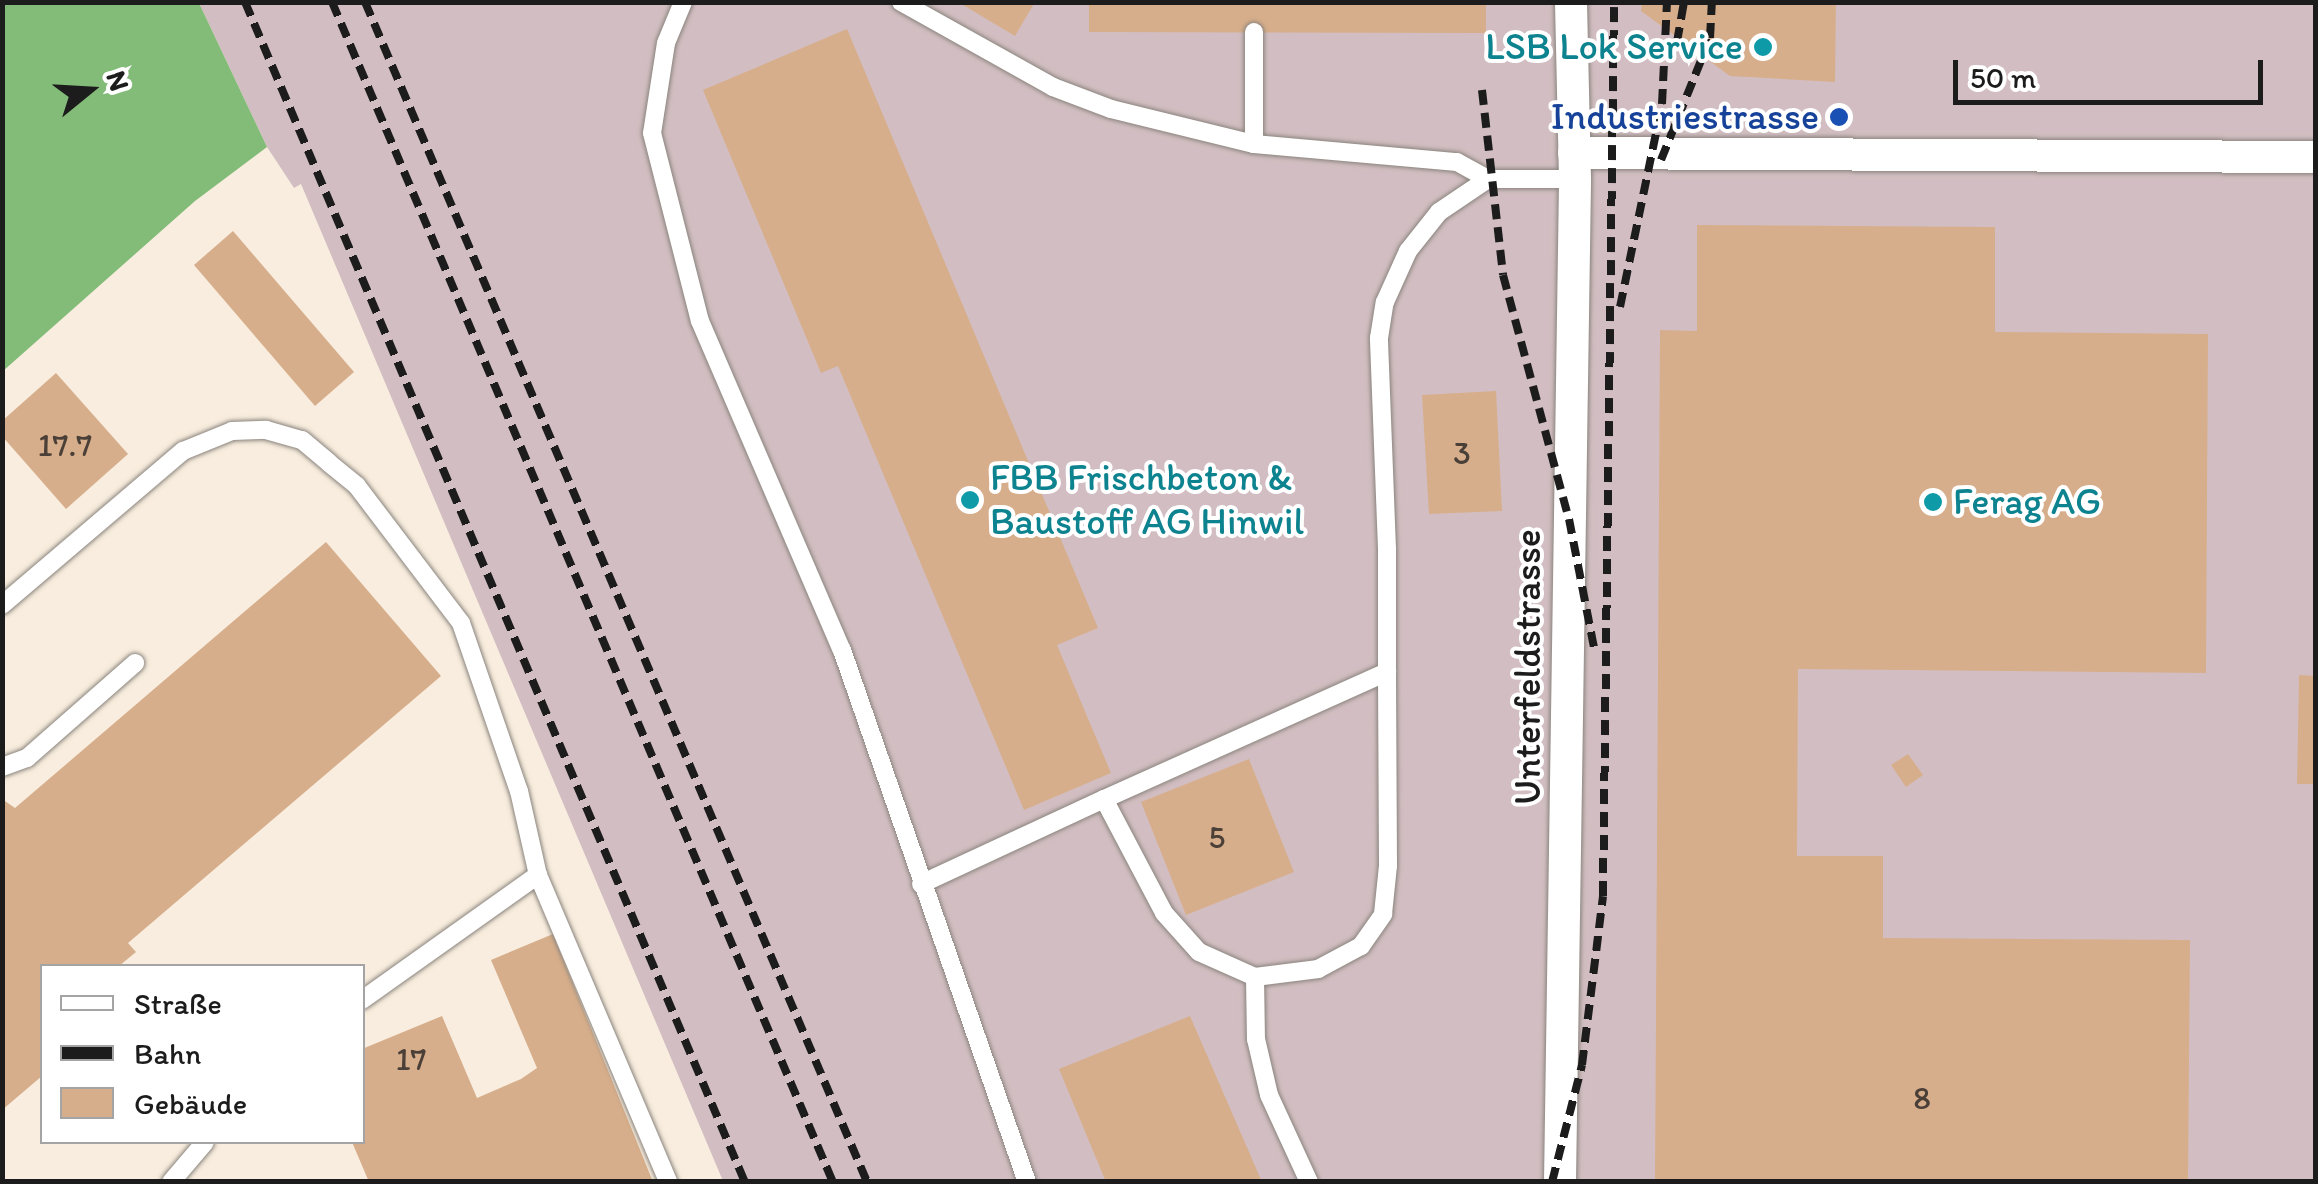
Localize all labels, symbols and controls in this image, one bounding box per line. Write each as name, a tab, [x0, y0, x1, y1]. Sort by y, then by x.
place label: LSB Lok Service	[1484, 24, 1743, 70]
marker: LSB Lok Service	[1752, 36, 1774, 58]
north arrow	[40, 40, 140, 140]
scale bar	[1958, 40, 2268, 102]
text: 50 m	[1970, 59, 2036, 96]
text: N	[99, 66, 138, 95]
place label: Industriestrasse	[1551, 94, 1819, 140]
marker: Industriestrasse	[1828, 106, 1850, 128]
house number: 17.7	[38, 426, 92, 464]
house number: 3	[1453, 434, 1471, 472]
place label: FBB Frischbeton & Baustoff AG Hinwil	[990, 455, 1304, 544]
place label: Ferag AG	[1953, 479, 2101, 525]
marker: FBB Frischbeton & Baustoff AG Hinwil	[959, 489, 981, 511]
marker: Ferag AG	[1922, 491, 1944, 513]
street label: Unterfeldstrasse	[1505, 529, 1551, 805]
house number: 5	[1209, 818, 1225, 856]
legend	[40, 964, 365, 1144]
text: Straße	[134, 985, 222, 1022]
text: Bahn	[134, 1035, 201, 1072]
house number: 17	[396, 1040, 426, 1078]
house number: 8	[1913, 1079, 1931, 1117]
text: Gebäude	[134, 1085, 247, 1122]

